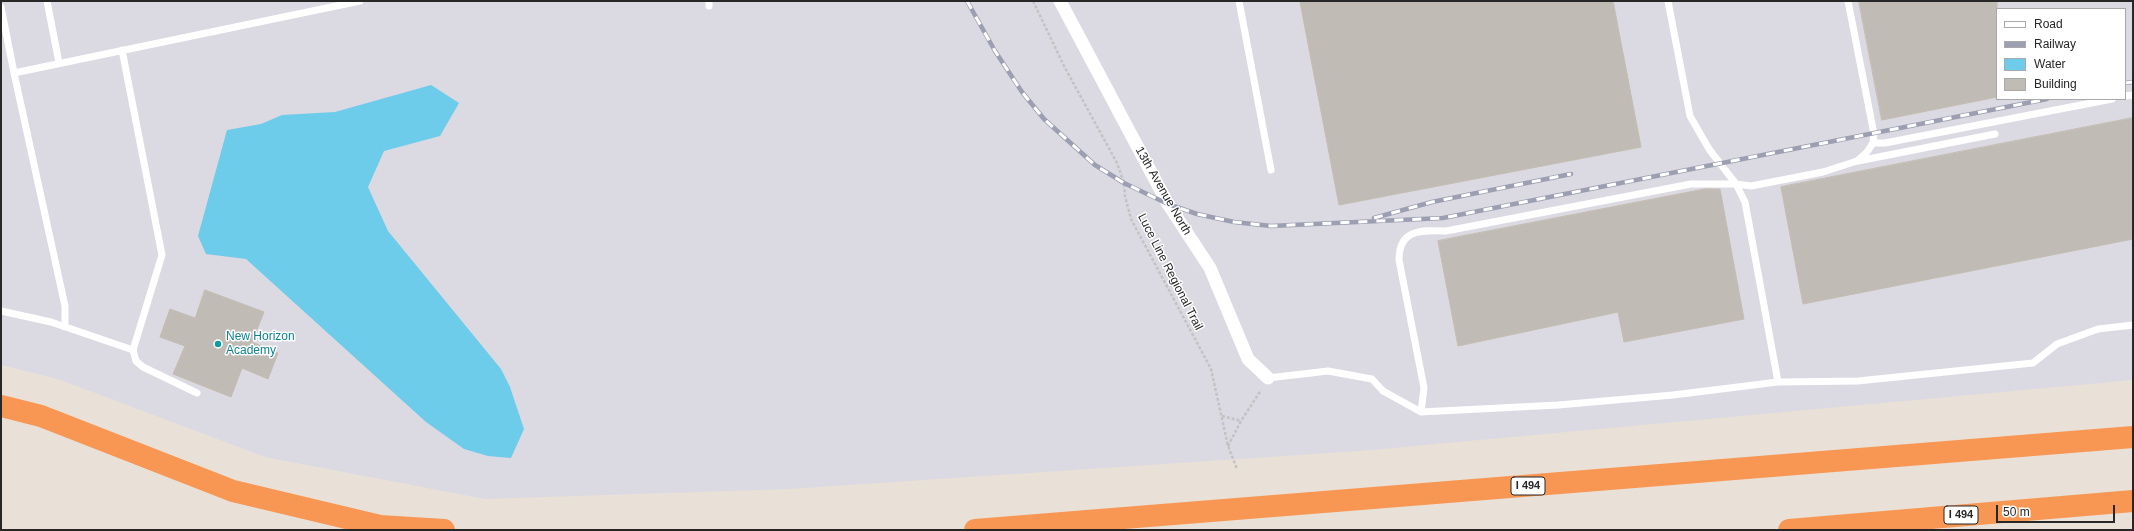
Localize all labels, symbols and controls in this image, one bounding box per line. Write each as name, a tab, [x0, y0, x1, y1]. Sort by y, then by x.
legend	[1996, 8, 2126, 100]
text: Road	[2034, 17, 2063, 31]
text: Railway	[2034, 37, 2076, 51]
text: Water	[2034, 57, 2066, 71]
text: Building	[2034, 77, 2077, 91]
street label: 13th Avenue North	[1132, 144, 1194, 238]
street label: Luce Line Regional Trail	[1134, 211, 1206, 333]
place label: New Horizon Academy	[226, 330, 295, 358]
marker: New Horizon Academy	[213, 339, 223, 349]
road number: I 494	[1511, 477, 1545, 495]
scale bar	[1998, 497, 2117, 523]
text: 50 m	[2003, 505, 2030, 519]
road number: I 494	[1944, 506, 1978, 524]

